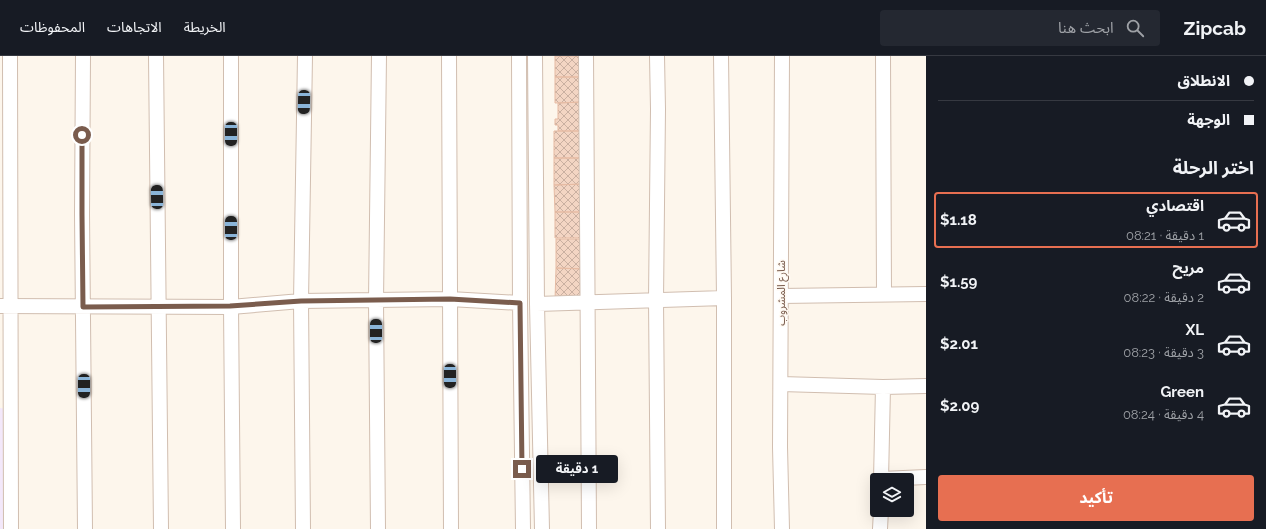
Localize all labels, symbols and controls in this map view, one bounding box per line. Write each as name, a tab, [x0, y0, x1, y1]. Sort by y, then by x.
search box	[880, 10, 1160, 46]
icon: search	[1124, 17, 1146, 39]
text: Zipcab	[1184, 17, 1246, 39]
text: المحفوظات	[20, 19, 85, 35]
text: الاتجاهات	[107, 19, 162, 35]
text: الخريطة	[184, 19, 226, 35]
text: ابحث هنا	[1058, 19, 1114, 37]
text: الانطلاق	[1178, 72, 1230, 90]
car	[298, 90, 310, 114]
text: الوجهة	[1187, 111, 1230, 129]
car	[225, 122, 237, 146]
route start	[73, 126, 91, 144]
text: اختر الرحلة	[1173, 157, 1254, 178]
car	[151, 185, 163, 209]
text: اقتصادي	[1146, 197, 1204, 215]
icon: car	[1216, 202, 1252, 238]
text: $1.18	[940, 211, 977, 229]
car	[225, 216, 237, 240]
text: 1 دقيقة · 08:21	[1126, 228, 1204, 243]
text: مريح	[1172, 259, 1204, 277]
street label: شارع المشروب	[775, 260, 789, 326]
icon: car	[1216, 264, 1252, 300]
text: $1.59	[940, 273, 977, 291]
text: 2 دقيقة · 08:22	[1124, 290, 1204, 305]
car	[370, 319, 382, 343]
text: XL	[1186, 321, 1204, 339]
icon: car	[1216, 326, 1252, 362]
text: $2.01	[940, 335, 978, 353]
text: 3 دقيقة · 08:23	[1123, 345, 1204, 360]
car	[444, 364, 456, 388]
car	[78, 374, 90, 398]
text: Green	[1160, 383, 1204, 401]
icon: car	[1216, 388, 1252, 424]
text: $2.09	[940, 397, 979, 415]
text: 4 دقيقة · 08:24	[1123, 407, 1204, 422]
callout: 1 دقيقة	[536, 455, 618, 483]
route end	[513, 460, 531, 478]
text: 1 دقيقة	[556, 461, 598, 476]
map controls	[870, 473, 914, 517]
button: layers	[870, 473, 914, 517]
button: تأكيد	[938, 475, 1254, 521]

